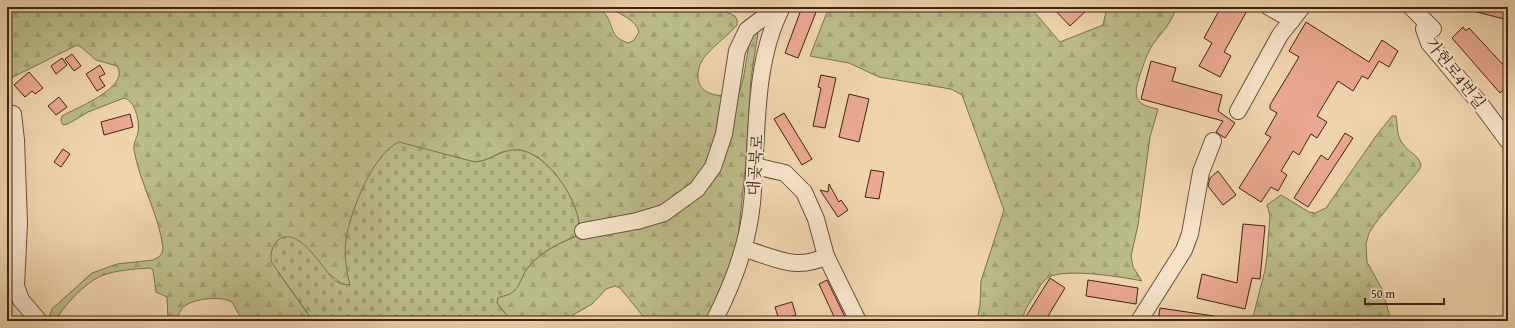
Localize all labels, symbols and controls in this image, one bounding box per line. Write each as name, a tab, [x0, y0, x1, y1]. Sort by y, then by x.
street label: 가현로4번길	[1420, 32, 1492, 114]
street label: 대곶북로	[741, 133, 769, 197]
scale bar	[1365, 280, 1444, 306]
text: 50 m	[1371, 285, 1395, 302]

